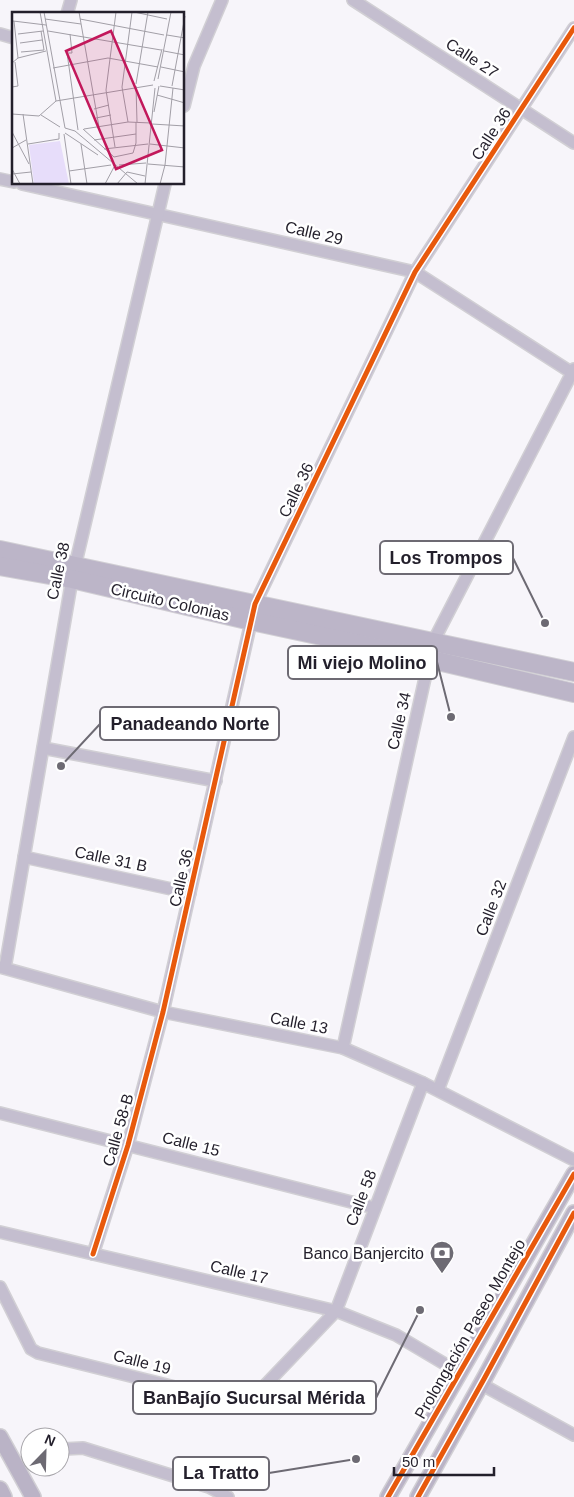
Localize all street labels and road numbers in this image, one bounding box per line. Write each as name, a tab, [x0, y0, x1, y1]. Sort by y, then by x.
street label: Calle 27	[443, 35, 501, 81]
street label: Calle 36	[468, 105, 514, 163]
street label: Calle 29	[283, 218, 345, 248]
street label: Calle 36	[275, 460, 317, 520]
street label: Calle 38	[44, 540, 72, 601]
street label: Circuito Colonias	[109, 580, 231, 624]
street label: Calle 34	[384, 690, 414, 752]
street label: Calle 31 B	[73, 843, 149, 875]
street label: Calle 36	[166, 847, 196, 909]
street label: Calle 32	[473, 877, 509, 938]
street label: Calle 13	[269, 1009, 330, 1037]
street label: Calle 58-B	[100, 1092, 136, 1168]
street label: Calle 15	[160, 1129, 222, 1159]
street label: Calle 58	[343, 1167, 379, 1228]
street label: Prolongación Paseo Montejo	[411, 1236, 529, 1422]
street label: Calle 17	[208, 1257, 270, 1287]
street label: Calle 19	[111, 1347, 173, 1377]

